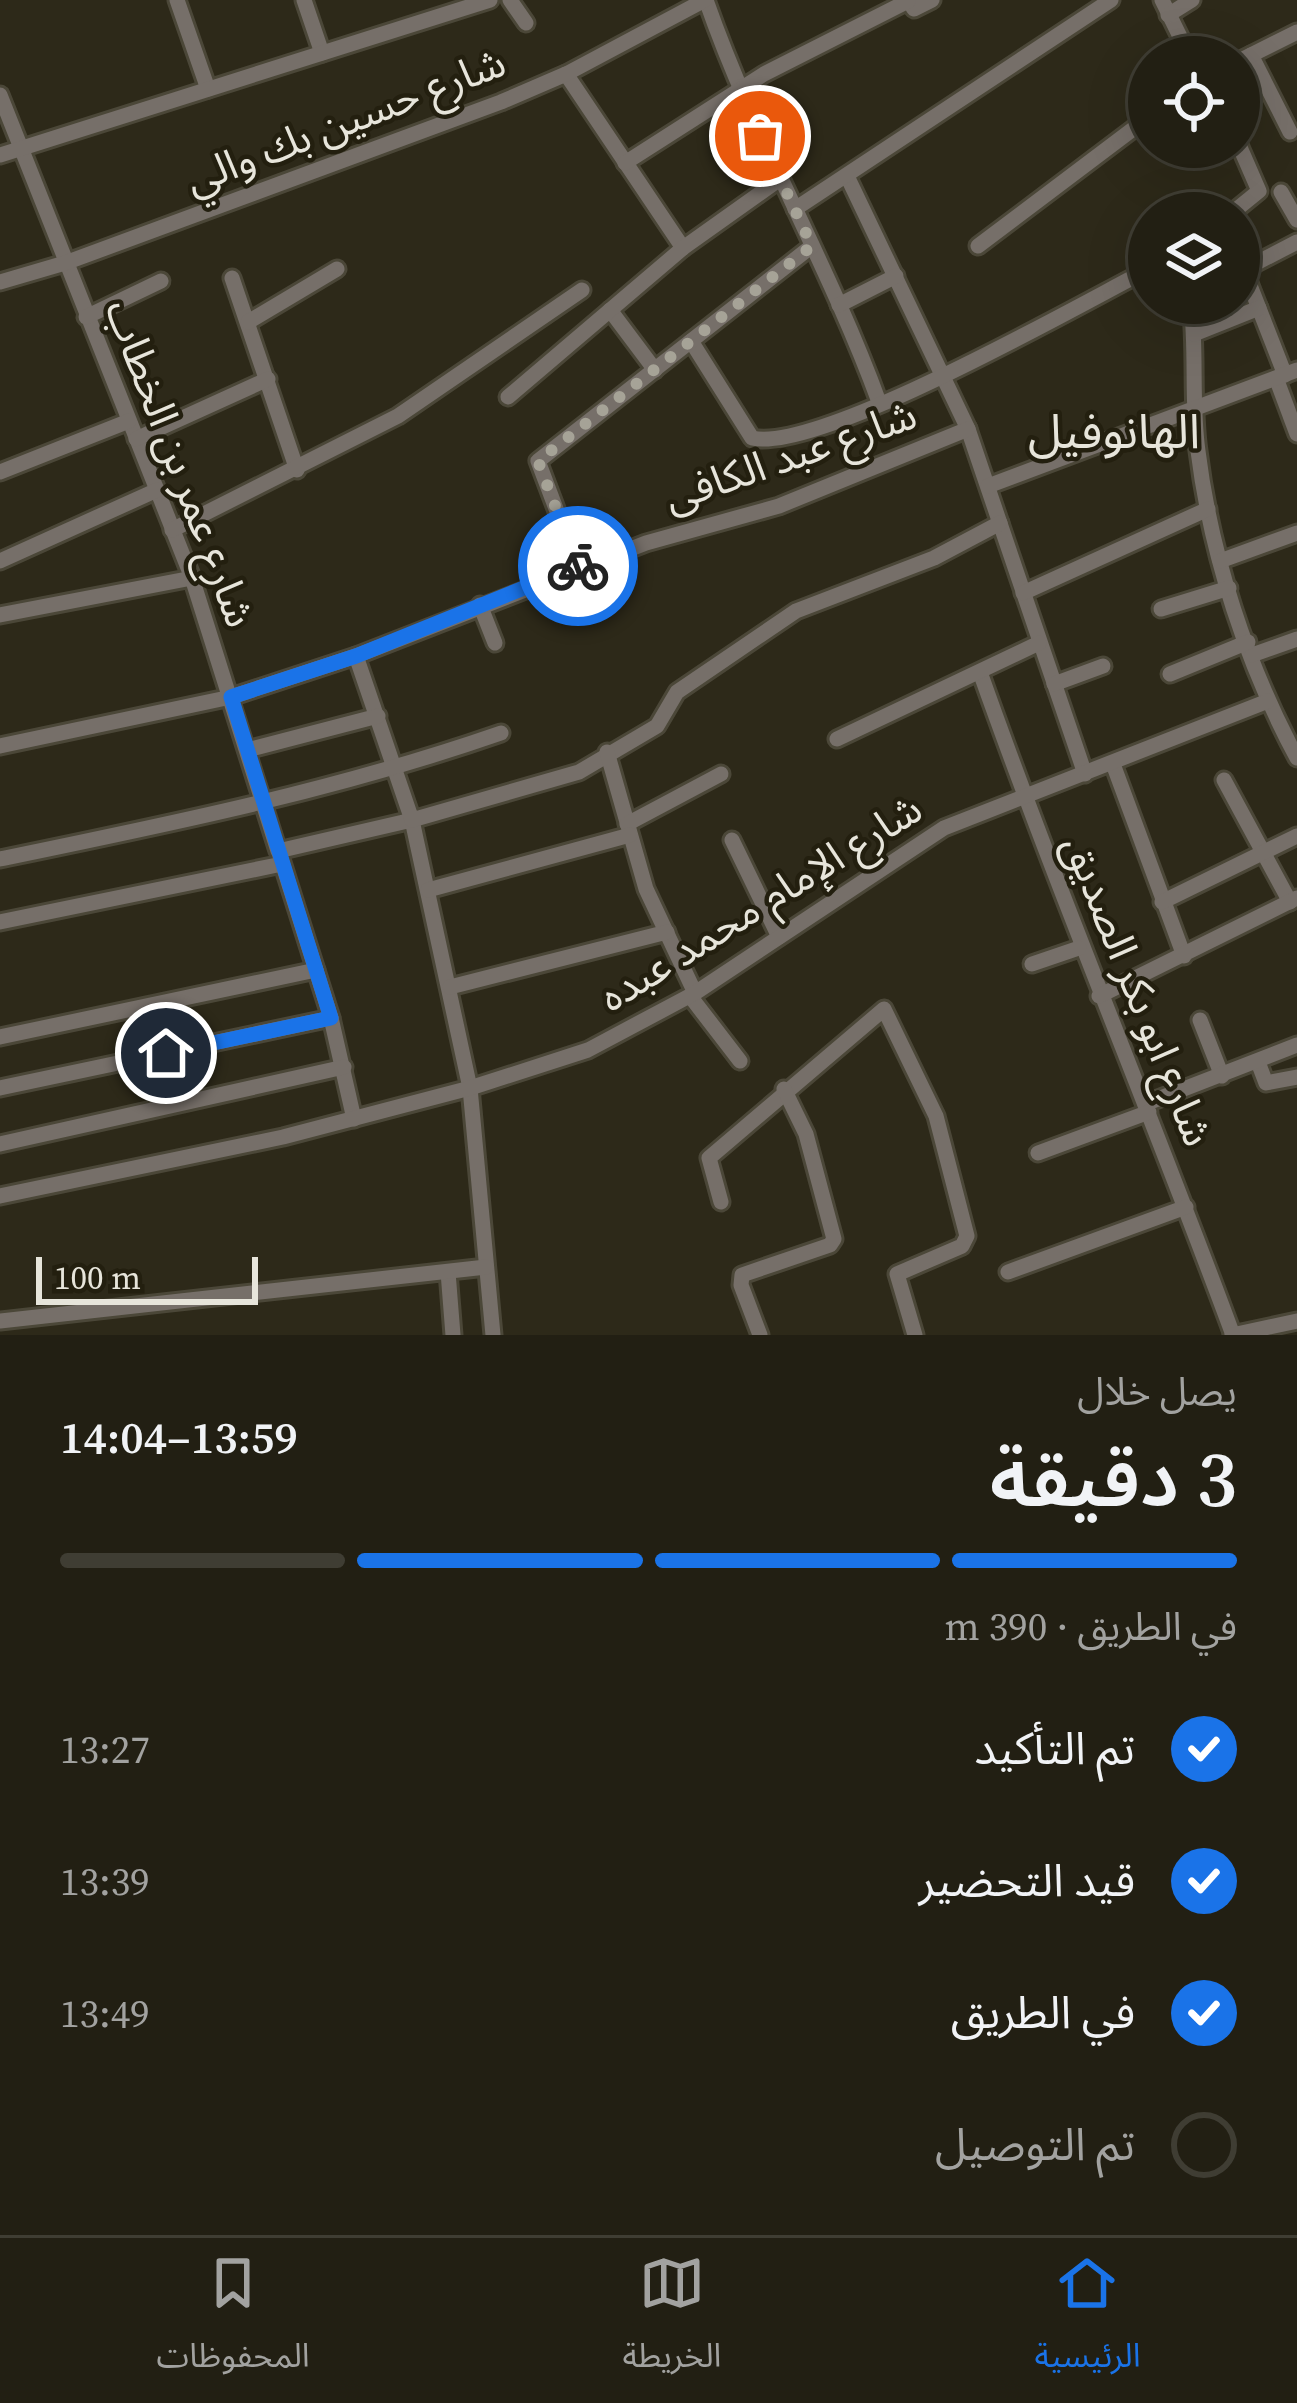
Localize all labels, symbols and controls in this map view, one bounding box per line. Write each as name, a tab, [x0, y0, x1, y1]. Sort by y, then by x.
street label: شارع حسين بك والي	[177, 32, 515, 211]
map controls	[1128, 36, 1260, 324]
button: locate	[1128, 36, 1260, 168]
pin	[709, 85, 811, 187]
icon: bag	[727, 103, 793, 169]
button: layers	[1128, 192, 1260, 324]
street label: شارع عمر بن الخطاب	[89, 291, 270, 636]
street label: شارع عبد الكافى	[656, 385, 925, 528]
district label: الهانوفيل	[1028, 398, 1200, 464]
courier	[518, 506, 638, 626]
icon: bike	[545, 533, 611, 599]
street label: شارع الإمام محمد عبده	[587, 779, 934, 1027]
street label: شارع ابو بكر الصديق	[1047, 826, 1228, 1156]
pin	[115, 1002, 217, 1104]
icon: home	[133, 1020, 199, 1086]
scale bar	[36, 1251, 258, 1304]
text: 100 m	[54, 1255, 141, 1300]
text: يصل خلال	[1077, 1365, 1237, 1418]
text: 13:59–14:04	[60, 1406, 298, 1468]
text: 3 دقيقة	[990, 1425, 1237, 1532]
text: في الطريق · 390 m	[945, 1600, 1237, 1653]
icon: check	[1171, 1716, 1237, 1782]
text: تم التأكيد	[974, 1717, 1135, 1779]
text: 13:27	[60, 1723, 150, 1776]
icon: check	[1171, 1848, 1237, 1914]
text: قيد التحضير	[919, 1849, 1135, 1911]
text: 13:39	[60, 1855, 150, 1908]
icon: check	[1171, 1980, 1237, 2046]
text: في الطريق	[951, 1981, 1135, 2043]
text: 13:49	[60, 1987, 150, 2040]
text: تم التوصيل	[935, 2113, 1135, 2175]
tab: المحفوظات	[156, 2250, 310, 2391]
tab: الخريطة	[623, 2250, 721, 2391]
tab: الرئيسية	[1034, 2250, 1141, 2391]

